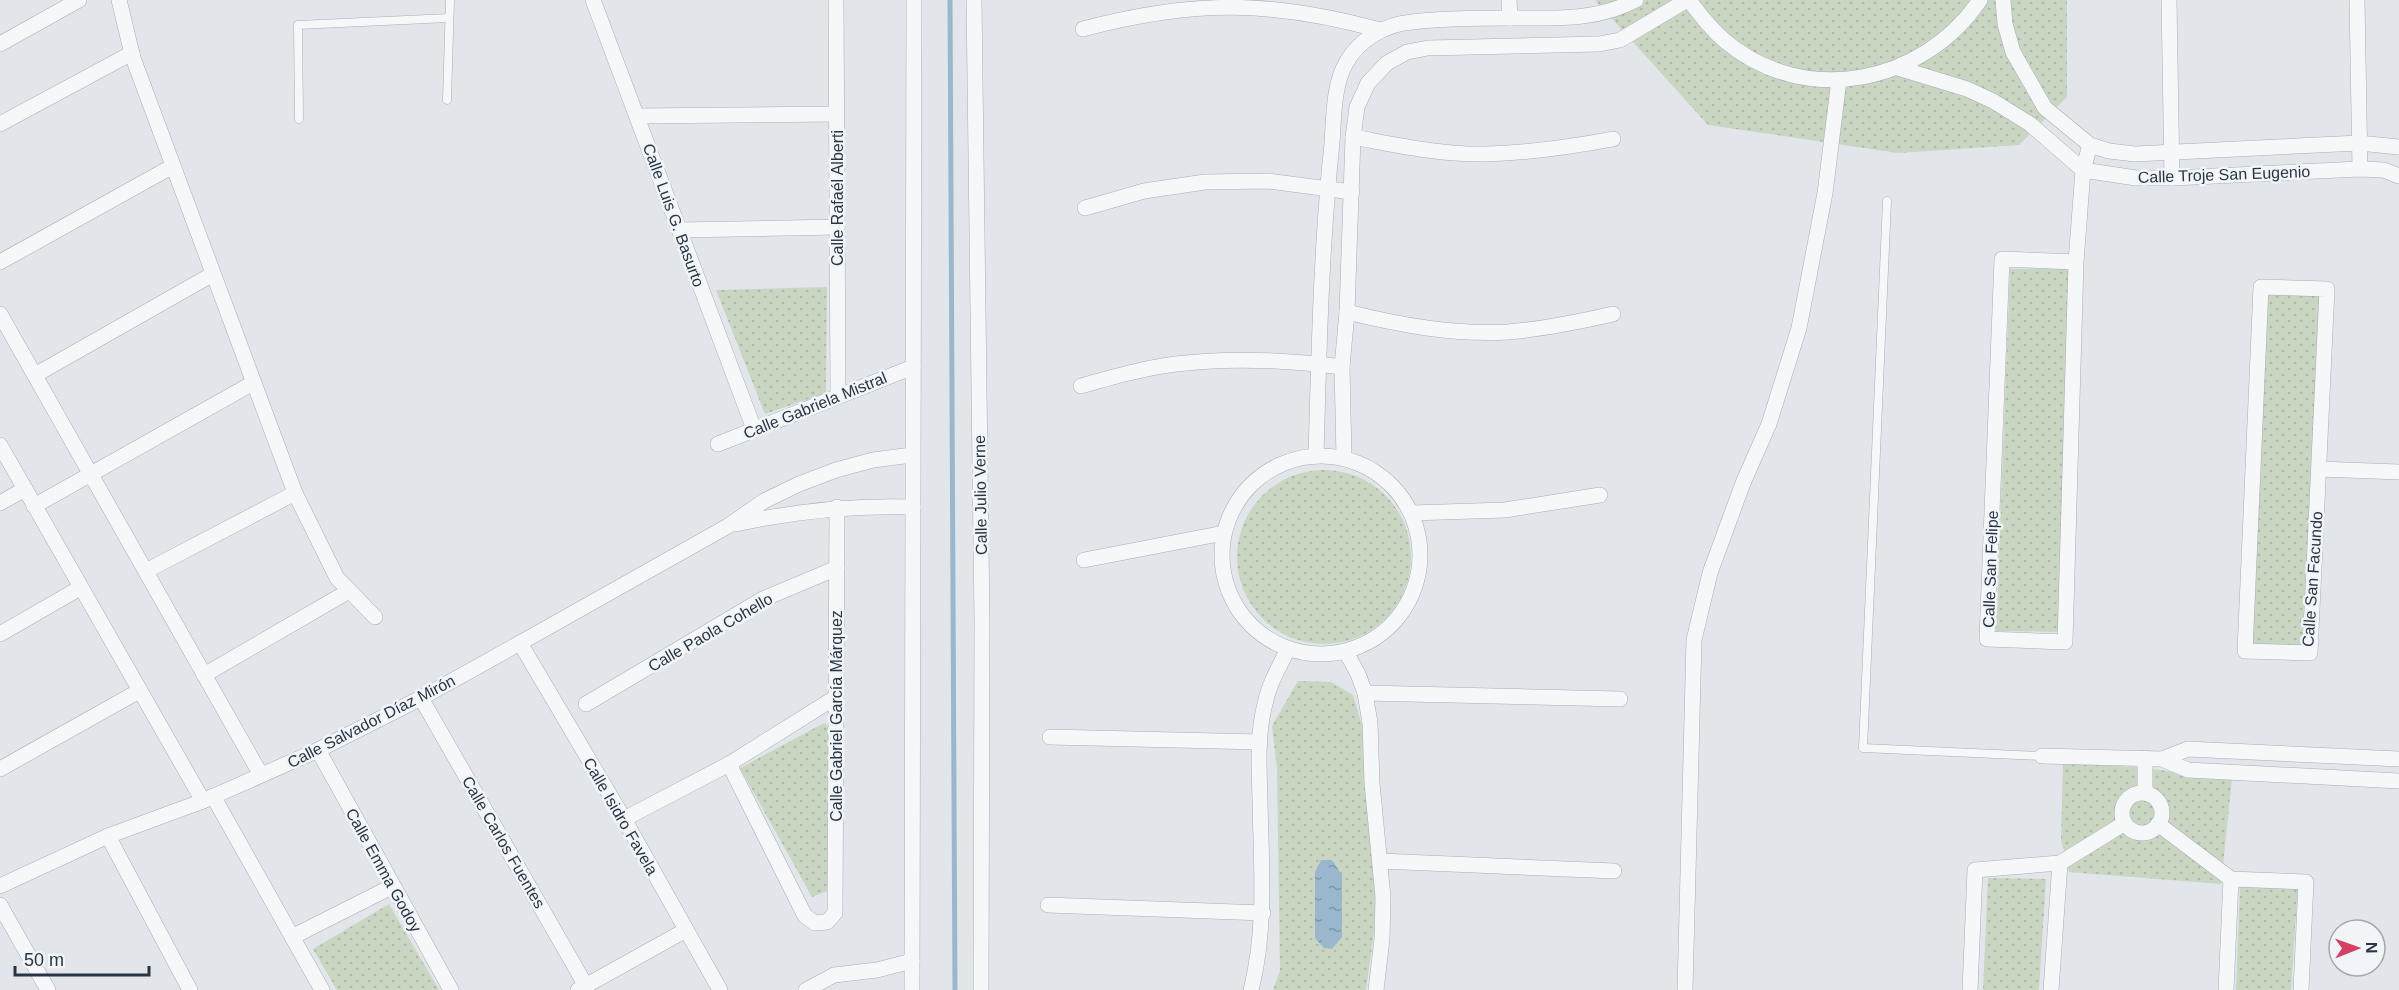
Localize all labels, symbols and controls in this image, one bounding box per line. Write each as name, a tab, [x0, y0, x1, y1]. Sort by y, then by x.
street label: Calle Rafaél Alberti	[829, 130, 846, 266]
street label: Calle Luis G. Basurto	[640, 141, 707, 289]
street label: Calle Troje San Eugenio	[2137, 163, 2311, 186]
street label: Calle Gabriela Mistral	[741, 369, 889, 442]
street label: Calle Julio Verne	[971, 435, 990, 555]
street label: Calle San Felipe	[1980, 510, 2001, 628]
street label: Calle San Facundo	[2299, 510, 2326, 648]
street label: Calle Paola Cohello	[645, 590, 775, 675]
street label: Calle Gabriel García Márquez	[828, 610, 845, 822]
street label: Calle Salvador Díaz Mirón	[285, 672, 458, 771]
street label: Calle Isidro Favela	[580, 755, 661, 878]
street label: Calle Carlos Fuentes	[459, 773, 548, 911]
street label: Calle Emma Godoy	[343, 805, 425, 935]
north arrow	[2327, 918, 2387, 978]
scale bar	[15, 939, 148, 977]
text: N	[2363, 942, 2380, 954]
text: 50 m	[24, 950, 64, 970]

